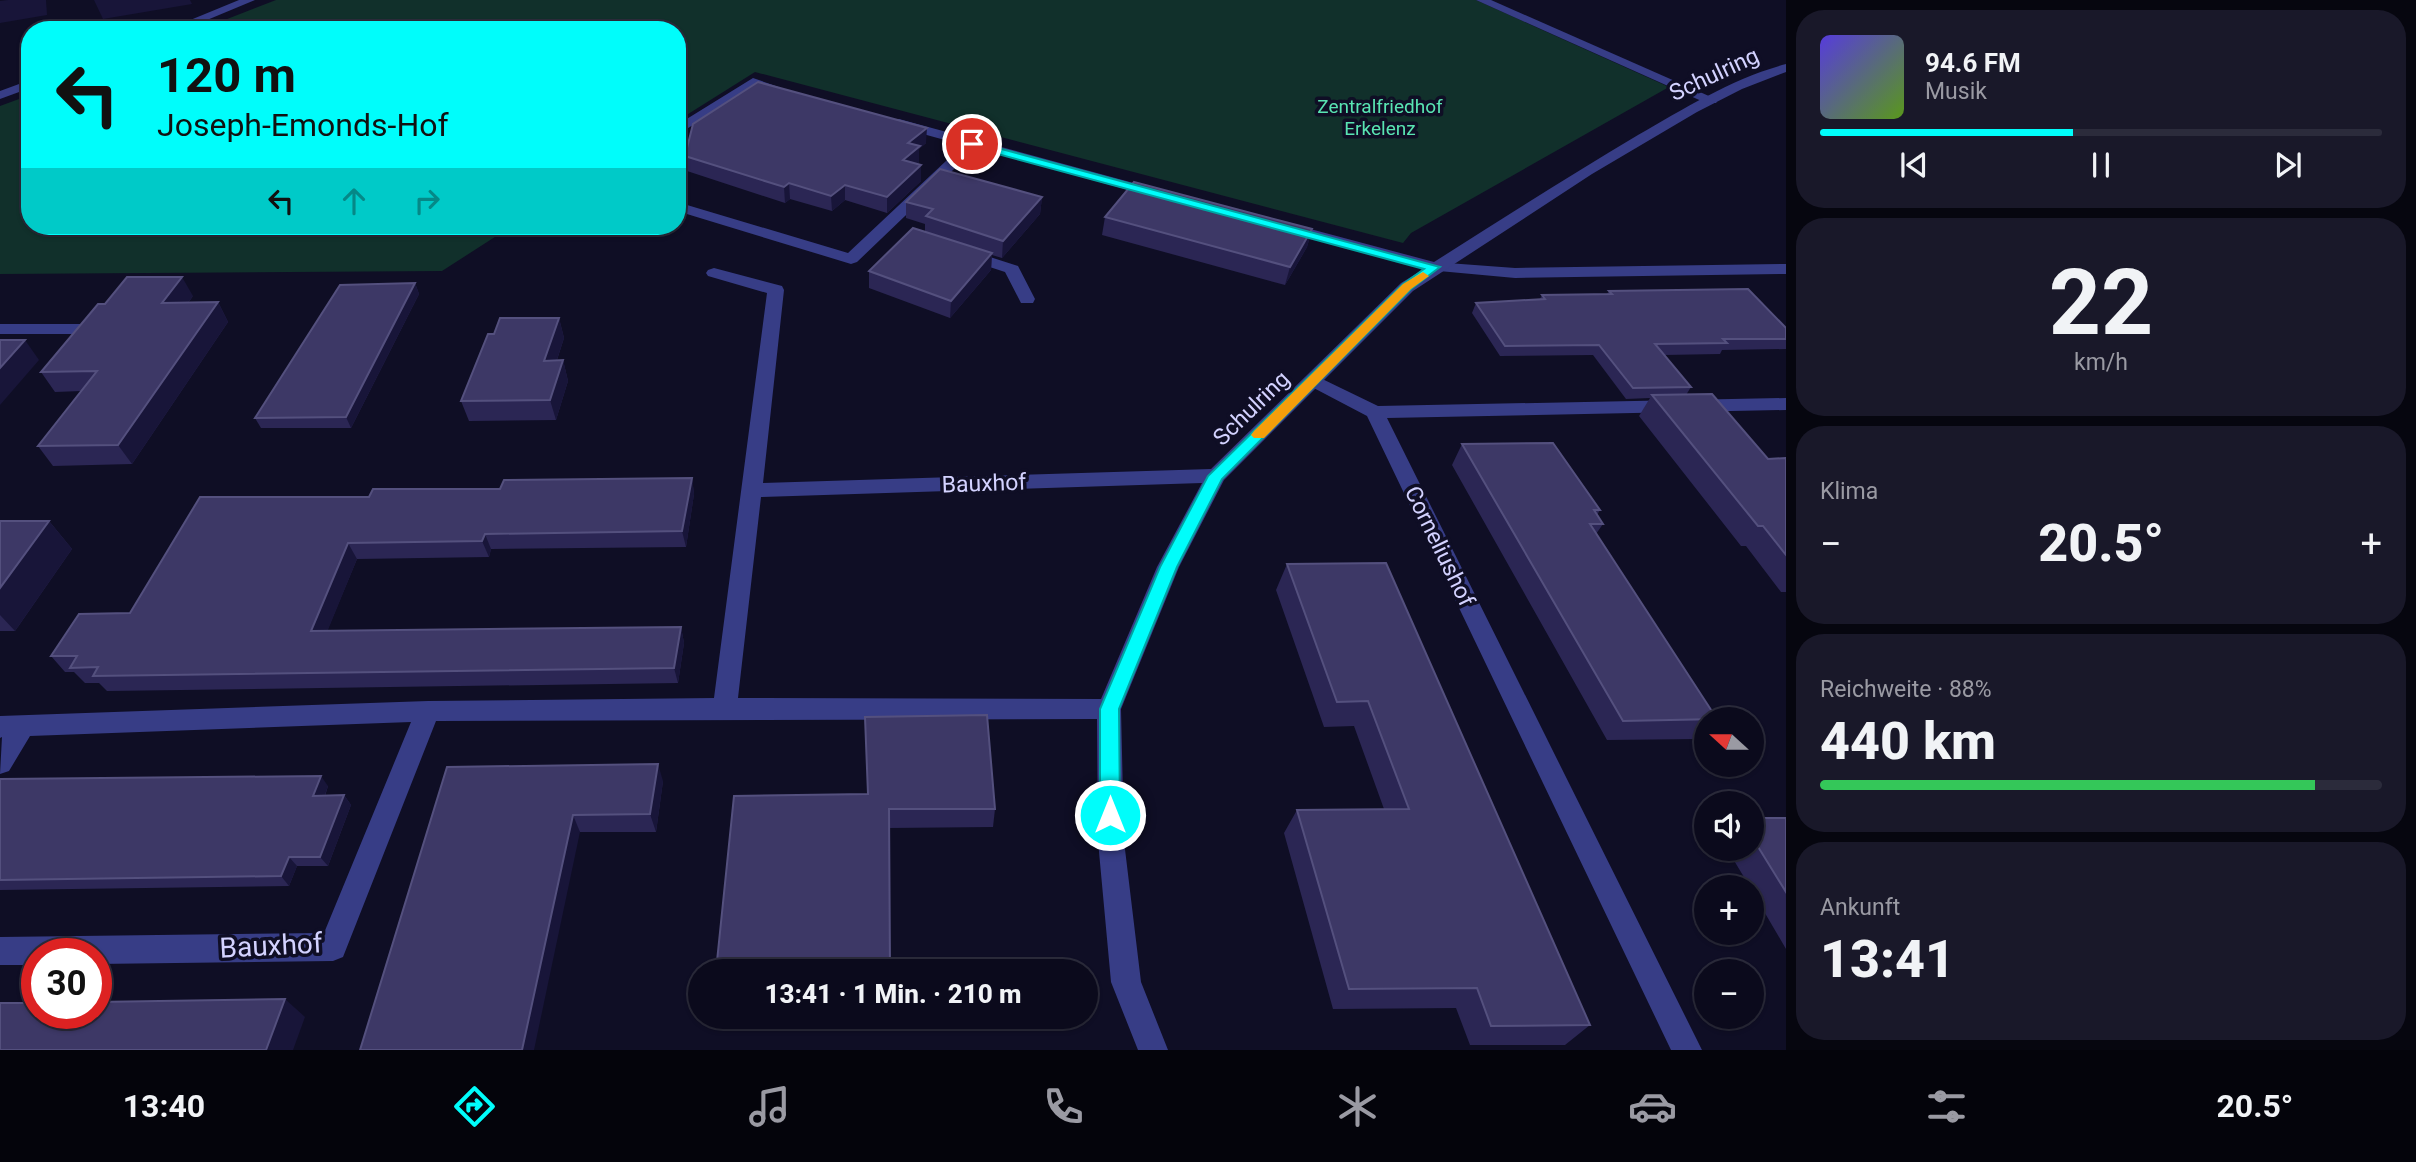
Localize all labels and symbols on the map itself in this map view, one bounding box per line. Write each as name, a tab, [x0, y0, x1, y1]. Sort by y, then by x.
street label: Schulring	[1665, 42, 1763, 107]
park label: Zentralfriedhof Erkelenz	[1317, 95, 1443, 140]
pin	[942, 114, 1002, 174]
street label: Schulring	[1208, 365, 1295, 451]
street label: Bauxhof	[941, 468, 1028, 498]
street label: Corneliushof	[1399, 482, 1481, 612]
north arrow	[1694, 707, 1764, 777]
position arrow	[1073, 778, 1147, 852]
street label: Bauxhof	[219, 926, 324, 965]
speed limit sign: 30	[21, 938, 112, 1029]

